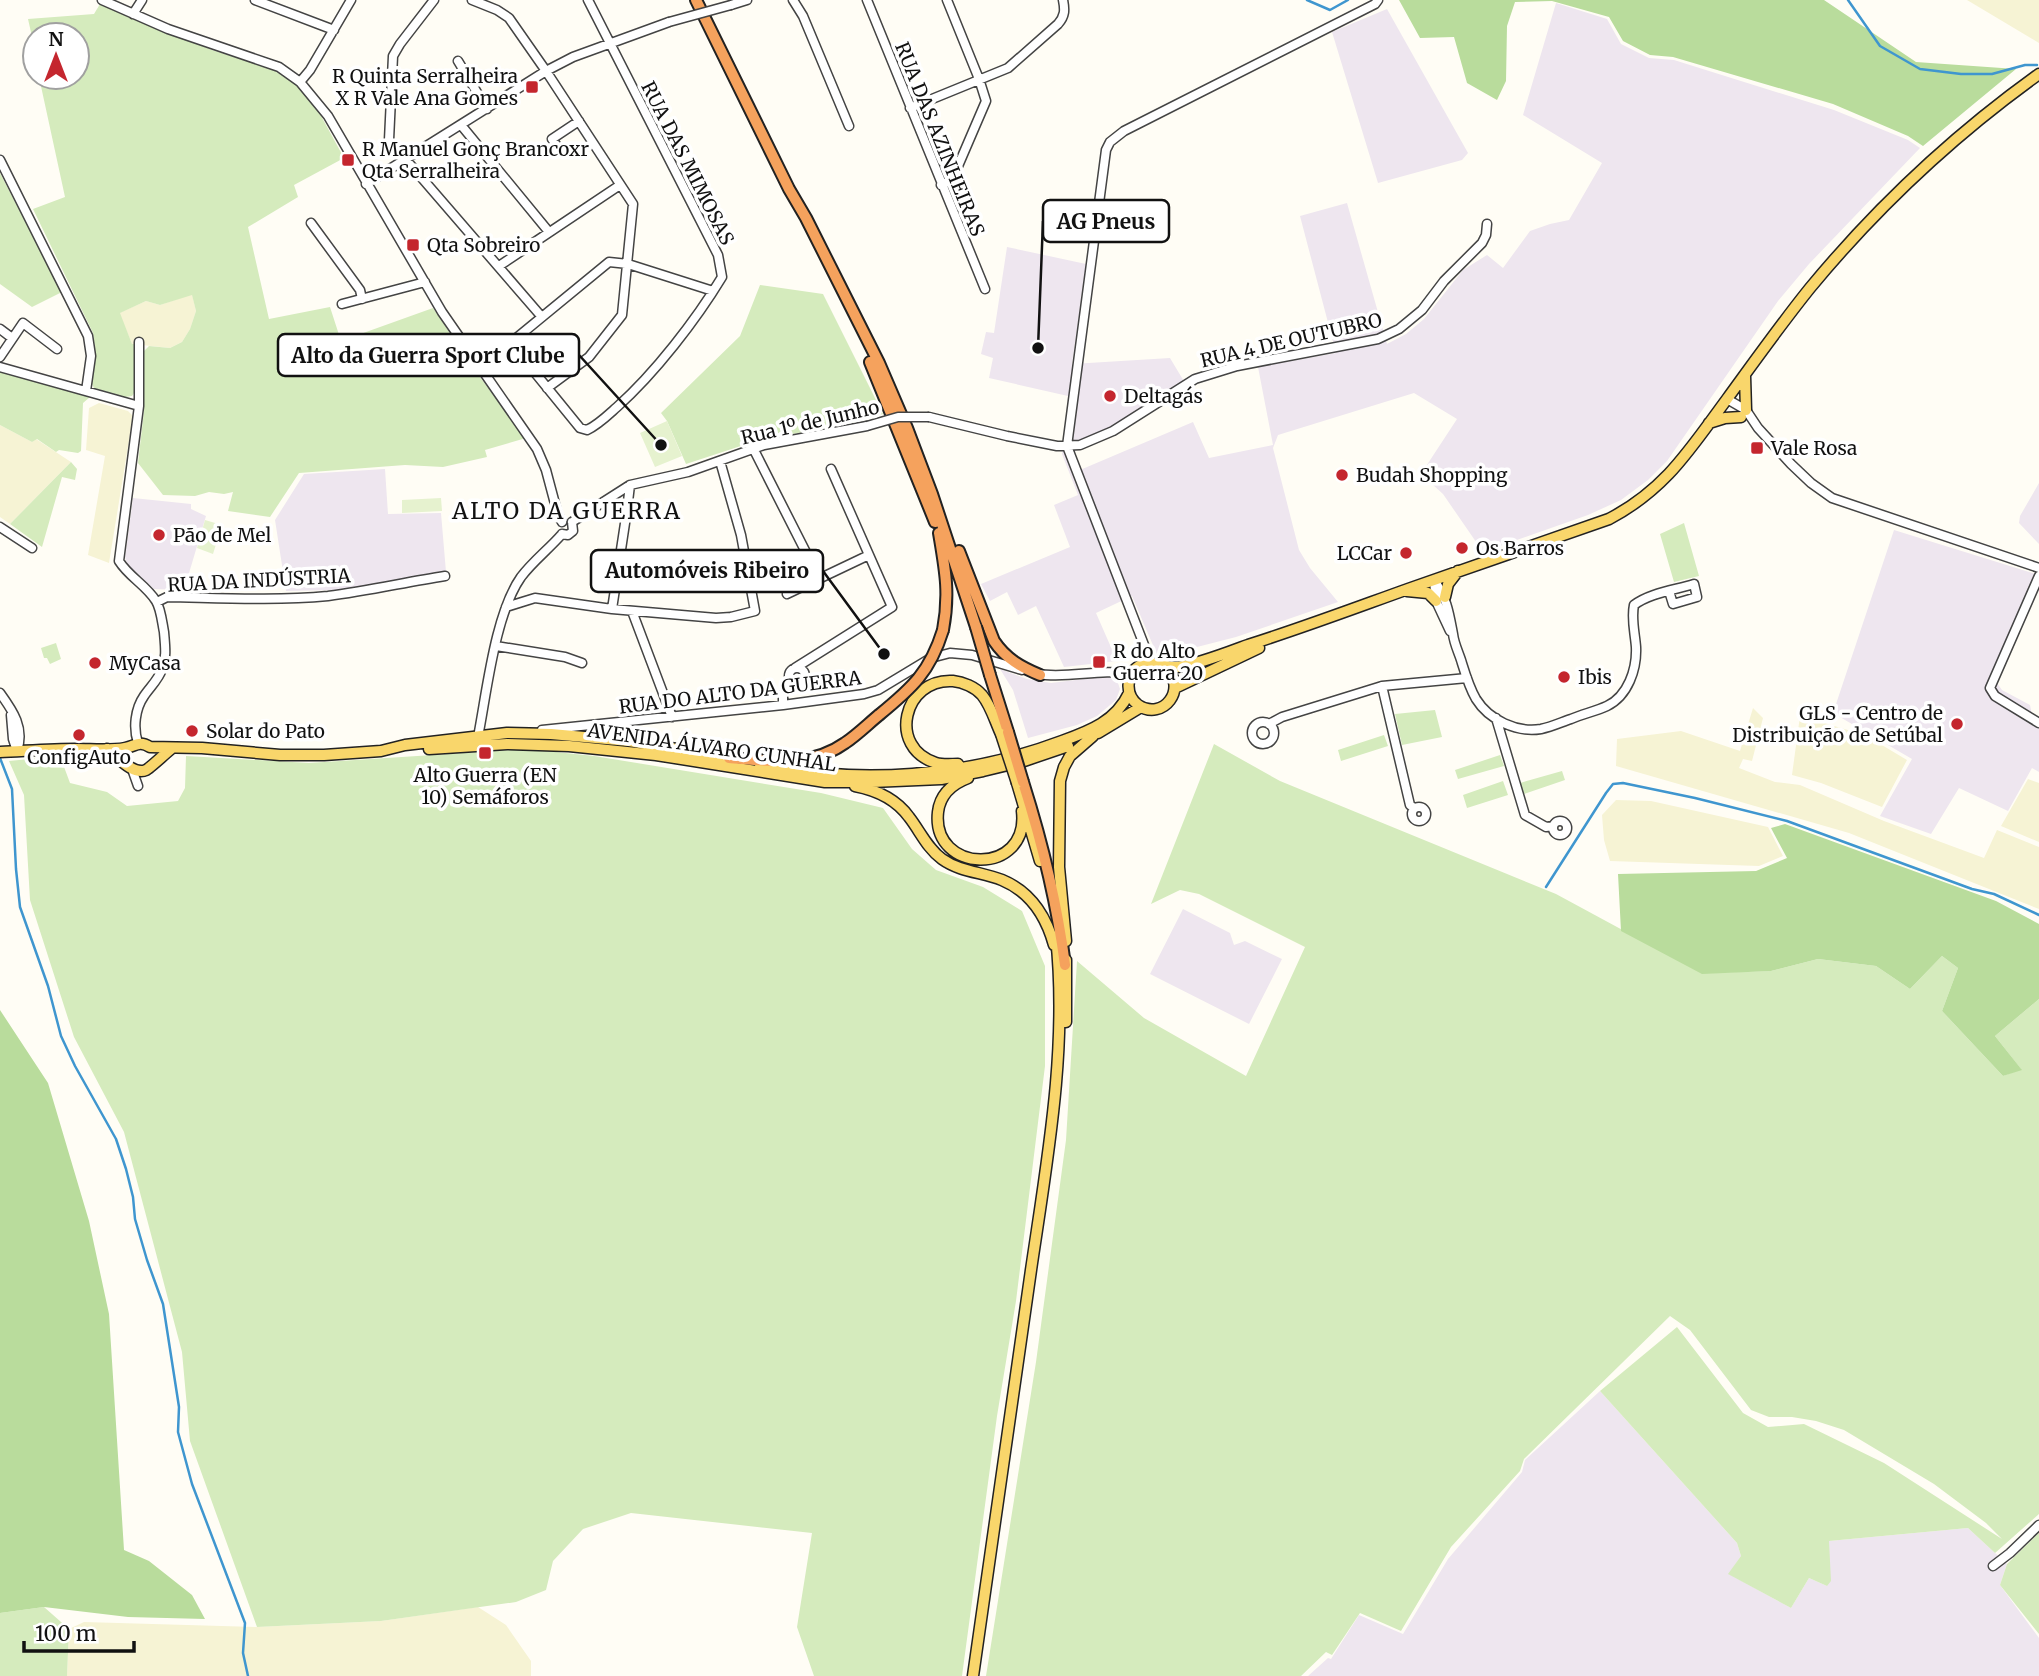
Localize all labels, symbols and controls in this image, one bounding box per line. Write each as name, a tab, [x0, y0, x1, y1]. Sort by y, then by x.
north arrow	[21, 21, 91, 91]
text: N	[48, 27, 64, 51]
street label: RUA DAS AZINHEIRAS	[890, 38, 990, 240]
place label: R Quinta Serralheira X R Vale Ana Gomes	[332, 64, 518, 110]
street label: RUA DAS MIMOSAS	[636, 77, 740, 249]
marker: R Quinta Serralheira X R Vale Ana Gomes	[524, 79, 540, 95]
place label: R Manuel Gonç Brancoxr Qta Serralheira	[362, 137, 589, 183]
marker: R Manuel Gonç Brancoxr Qta Serralheira	[340, 152, 356, 168]
callout: AG Pneus	[1043, 200, 1169, 242]
text: AG Pneus	[1056, 208, 1155, 235]
place label: Qta Sobreiro	[427, 233, 540, 257]
marker: Qta Sobreiro	[405, 237, 421, 253]
street label: RUA 4 DE OUTUBRO	[1198, 307, 1384, 373]
callout: Alto da Guerra Sport Clube	[278, 334, 579, 376]
text: Alto da Guerra Sport Clube	[290, 342, 565, 369]
place label: Deltagás	[1124, 384, 1203, 408]
marker: Deltagás	[1102, 388, 1118, 404]
street label: Rua 1º de Junho	[738, 394, 882, 450]
place label: Vale Rosa	[1770, 436, 1857, 460]
marker: Vale Rosa	[1749, 440, 1765, 456]
place label: Budah Shopping	[1356, 463, 1508, 487]
marker: Budah Shopping	[1334, 467, 1350, 483]
district label: ALTO DA GUERRA	[451, 496, 682, 525]
place label: Pão de Mel	[173, 523, 271, 547]
marker: Pão de Mel	[151, 527, 167, 543]
place label: Os Barros	[1476, 536, 1564, 560]
marker: Os Barros	[1454, 540, 1470, 556]
place label: LCCar	[1337, 541, 1392, 565]
marker: LCCar	[1398, 545, 1414, 561]
callout: Automóveis Ribeiro	[591, 550, 823, 592]
text: Automóveis Ribeiro	[604, 557, 809, 584]
street label: RUA DA INDÚSTRIA	[167, 563, 352, 597]
place label: R do Alto Guerra 20	[1113, 639, 1203, 685]
place label: MyCasa	[109, 651, 181, 675]
marker: R do Alto Guerra 20	[1091, 654, 1107, 670]
marker: MyCasa	[87, 655, 103, 671]
street label: RUA DO ALTO DA GUERRA	[617, 665, 863, 719]
place label: Ibis	[1578, 665, 1612, 689]
marker: Ibis	[1556, 669, 1572, 685]
place label: GLS - Centro de Distribuição de Setúbal	[1732, 701, 1943, 747]
marker: GLS - Centro de Distribuição de Setúbal	[1949, 716, 1965, 732]
street label: AVENIDA ÁLVARO CUNHAL	[585, 718, 838, 776]
place label: Solar do Pato	[206, 719, 325, 743]
marker: Solar do Pato	[184, 723, 200, 739]
marker: ConfigAuto	[71, 727, 87, 743]
place label: ConfigAuto	[27, 745, 131, 769]
marker: Alto Guerra (EN 10) Semáforos	[477, 745, 493, 761]
place label: Alto Guerra (EN 10) Semáforos	[412, 763, 557, 809]
scale bar	[24, 1610, 135, 1654]
text: 100 m	[35, 1620, 97, 1647]

